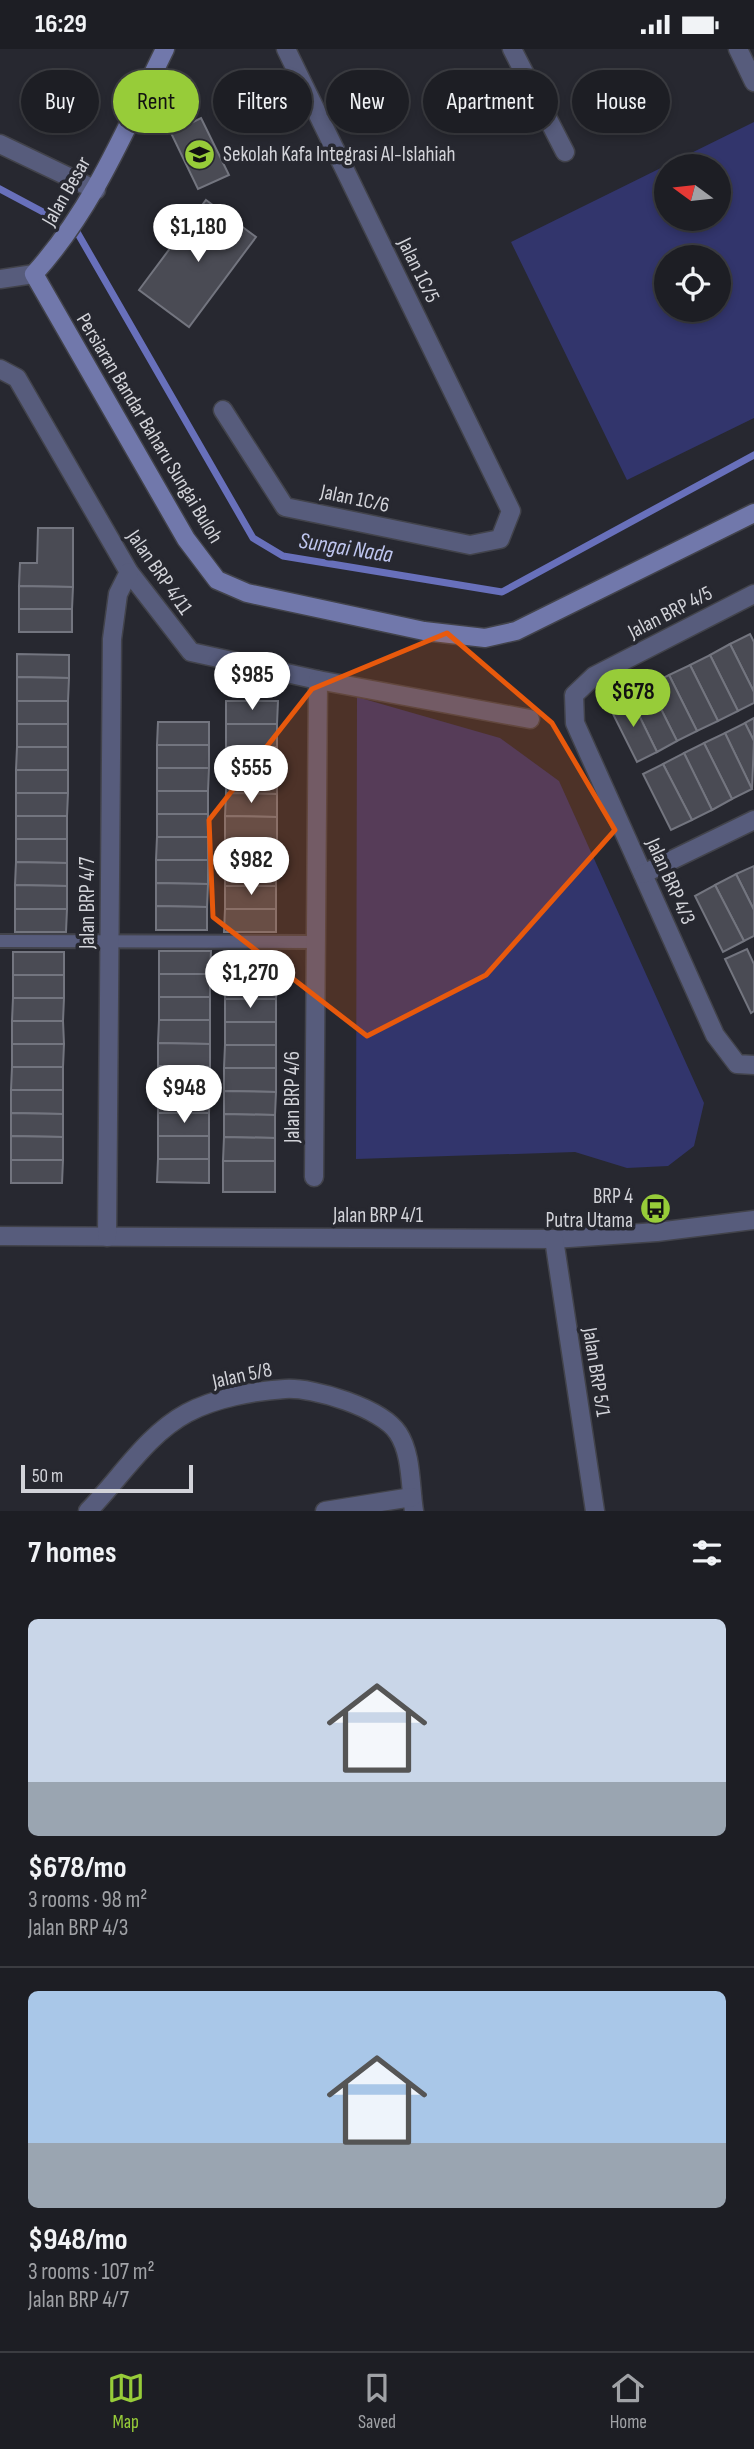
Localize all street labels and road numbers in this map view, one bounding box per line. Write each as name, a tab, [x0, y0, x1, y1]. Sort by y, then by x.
street label: Jalan Besar	[36, 152, 96, 231]
street label: Jalan 1C/5	[392, 233, 445, 307]
street label: Persiaran Bandar Baharu Sungai Buloh	[71, 309, 228, 548]
street label: Jalan 1C/6	[317, 479, 392, 518]
street label: Jalan BRP 4/11	[121, 524, 198, 620]
street label: Jalan BRP 4/5	[623, 581, 717, 645]
street label: Jalan BRP 4/3	[640, 833, 701, 928]
street label: Jalan BRP 4/7	[75, 856, 100, 950]
street label: Jalan BRP 4/6	[280, 1051, 305, 1144]
street label: Jalan BRP 4/1	[332, 1203, 424, 1228]
street label: Jalan BRP 5/1	[577, 1325, 616, 1419]
street label: Jalan 5/8	[209, 1357, 274, 1394]

